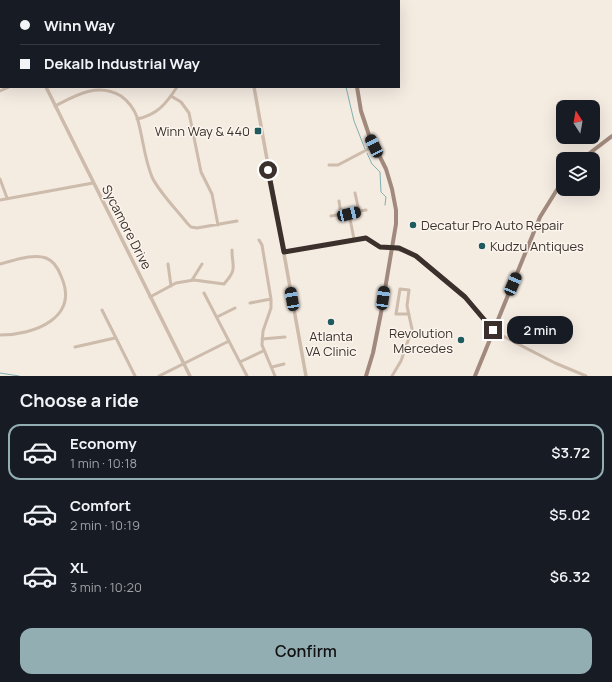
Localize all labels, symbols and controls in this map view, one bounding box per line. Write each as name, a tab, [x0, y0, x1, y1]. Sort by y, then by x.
text: Winn Way	[44, 15, 115, 36]
text: Dekalb Industrial Way	[44, 53, 200, 74]
north arrow	[556, 100, 600, 144]
map controls	[556, 100, 600, 196]
place label: Winn Way & 440	[155, 122, 250, 140]
marker: Winn Way & 440	[253, 126, 263, 136]
car	[363, 133, 385, 159]
button: layers	[556, 152, 600, 196]
route start	[259, 161, 277, 179]
street label: Sycamore Drive	[98, 182, 156, 273]
car	[336, 205, 362, 223]
place label: Decatur Pro Auto Repair	[421, 216, 564, 234]
marker: Decatur Pro Auto Repair	[408, 220, 418, 230]
place label: Kudzu Antiques	[490, 237, 584, 255]
marker: Kudzu Antiques	[477, 241, 487, 251]
car	[503, 271, 523, 297]
car	[375, 285, 391, 311]
car	[284, 286, 300, 312]
callout: 2 min	[507, 316, 573, 344]
marker: Atlanta VA Clinic	[326, 317, 336, 327]
route end	[484, 321, 502, 339]
text: 2 min	[523, 321, 557, 339]
place label: Revolution Mercedes	[389, 324, 453, 357]
place label: Atlanta VA Clinic	[305, 327, 357, 360]
marker: Revolution Mercedes	[456, 335, 466, 345]
text: Choose a ride	[20, 388, 139, 412]
text: Economy	[70, 433, 137, 454]
icon: car	[22, 434, 58, 470]
text: $3.72	[551, 442, 590, 463]
text: 1 min · 10:18	[70, 454, 137, 472]
text: Comfort	[70, 495, 131, 516]
icon: car	[22, 496, 58, 532]
text: $5.02	[549, 504, 590, 525]
text: 2 min · 10:19	[70, 516, 140, 534]
text: XL	[70, 557, 88, 578]
icon: car	[22, 558, 58, 594]
text: $6.32	[550, 566, 590, 587]
text: 3 min · 10:20	[70, 578, 142, 596]
button: Confirm	[20, 628, 592, 674]

